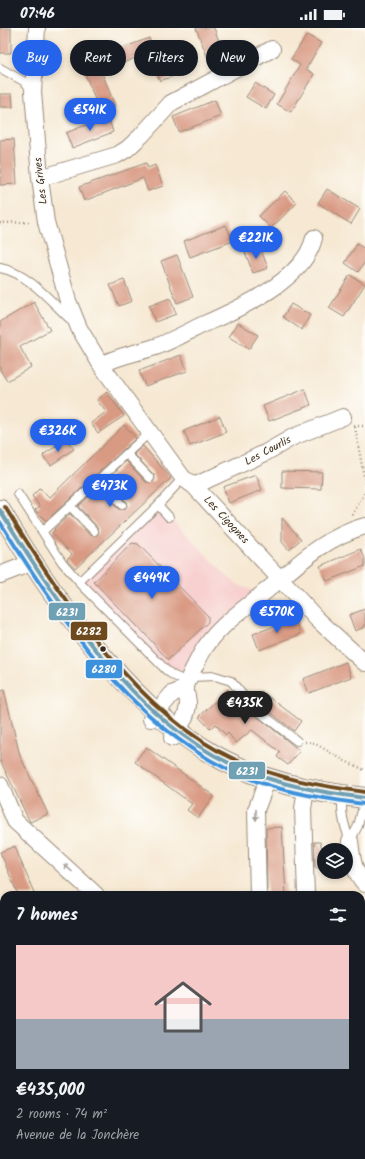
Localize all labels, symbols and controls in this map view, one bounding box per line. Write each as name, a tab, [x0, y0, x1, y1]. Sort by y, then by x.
text: 07:46	[20, 2, 55, 26]
chip: Buy	[12, 40, 62, 76]
chip: Rent	[70, 40, 126, 76]
chip: Filters	[134, 40, 198, 76]
chip: New	[206, 40, 259, 76]
pin: €541K	[62, 98, 118, 132]
text: €541K	[73, 100, 107, 121]
street label: Les Grives	[29, 156, 53, 206]
pin: €221K	[228, 226, 284, 260]
text: €221K	[238, 228, 274, 249]
pin: €326K	[30, 419, 86, 453]
text: €326K	[39, 421, 77, 442]
street label: Les Courlis	[241, 431, 295, 471]
pin: €473K	[82, 474, 138, 508]
text: €473K	[92, 476, 128, 497]
street label: Les Cigognes	[199, 492, 253, 548]
pin: €449K	[124, 566, 180, 600]
text: €449K	[134, 568, 170, 589]
pin: €570K	[249, 600, 305, 634]
line badge: 6231	[48, 602, 86, 621]
text: €570K	[259, 602, 295, 623]
text: 6231	[56, 604, 79, 622]
line badge: 6282	[70, 621, 108, 641]
text: 6282	[76, 623, 102, 641]
unlabelled marker	[98, 644, 108, 654]
line badge: 6280	[85, 659, 123, 679]
text: 6280	[92, 661, 117, 679]
pin: €435K	[217, 691, 273, 725]
text: €435K	[227, 693, 263, 714]
line badge: 6231	[228, 761, 266, 780]
text: 6231	[236, 763, 259, 781]
one-way arrow	[253, 809, 259, 822]
map controls	[317, 843, 353, 879]
button: layers	[317, 843, 353, 879]
one-way arrow	[63, 863, 73, 873]
text: 7 homes	[16, 902, 78, 929]
icon: filters	[327, 904, 349, 926]
icon: home	[147, 971, 219, 1043]
text: €435,000	[16, 1077, 85, 1104]
text: 2 rooms · 74 m²	[16, 1104, 107, 1125]
text: Avenue de la Jonchère	[16, 1125, 139, 1146]

